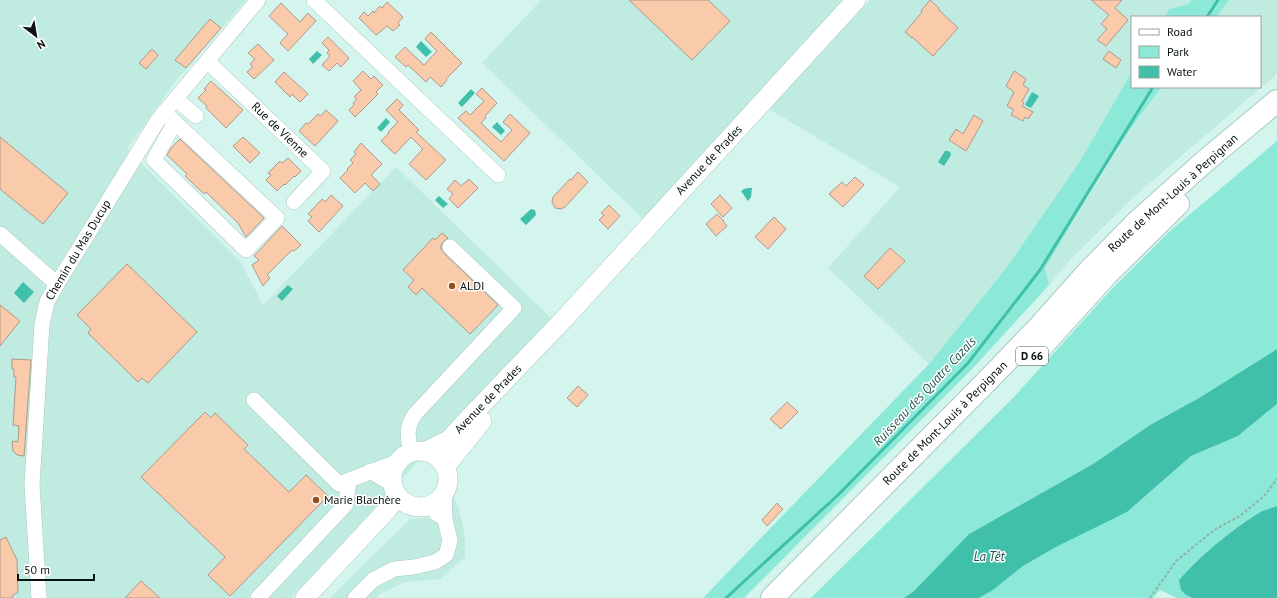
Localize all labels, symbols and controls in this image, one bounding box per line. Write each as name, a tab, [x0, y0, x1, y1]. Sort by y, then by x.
north arrow	[16, 16, 56, 56]
legend	[1131, 16, 1261, 88]
text: Road	[1167, 24, 1192, 39]
text: N	[34, 37, 48, 52]
text: Park	[1167, 44, 1189, 59]
text: Water	[1167, 64, 1197, 79]
street label: Rue de Vienne	[249, 99, 312, 161]
street label: Avenue de Prades	[672, 121, 745, 198]
street label: Route de Mont-Louis à Perpignan	[1105, 130, 1241, 255]
street label: Chemin du Mas Ducup	[42, 197, 114, 303]
place label: ALDI	[460, 278, 485, 293]
marker: ALDI	[447, 281, 457, 291]
water label: Ruisseau des Quatre Cazals	[869, 332, 980, 450]
road number: D 66	[1016, 347, 1048, 365]
street label: Route de Mont-Louis à Perpignan	[879, 357, 1010, 488]
street label: Avenue de Prades	[451, 361, 524, 436]
place label: Marie Blachère	[324, 492, 401, 507]
marker: Marie Blachère	[311, 495, 321, 505]
water label: La Têt	[973, 548, 1005, 565]
scale bar	[18, 556, 94, 582]
text: 50 m	[24, 562, 50, 577]

